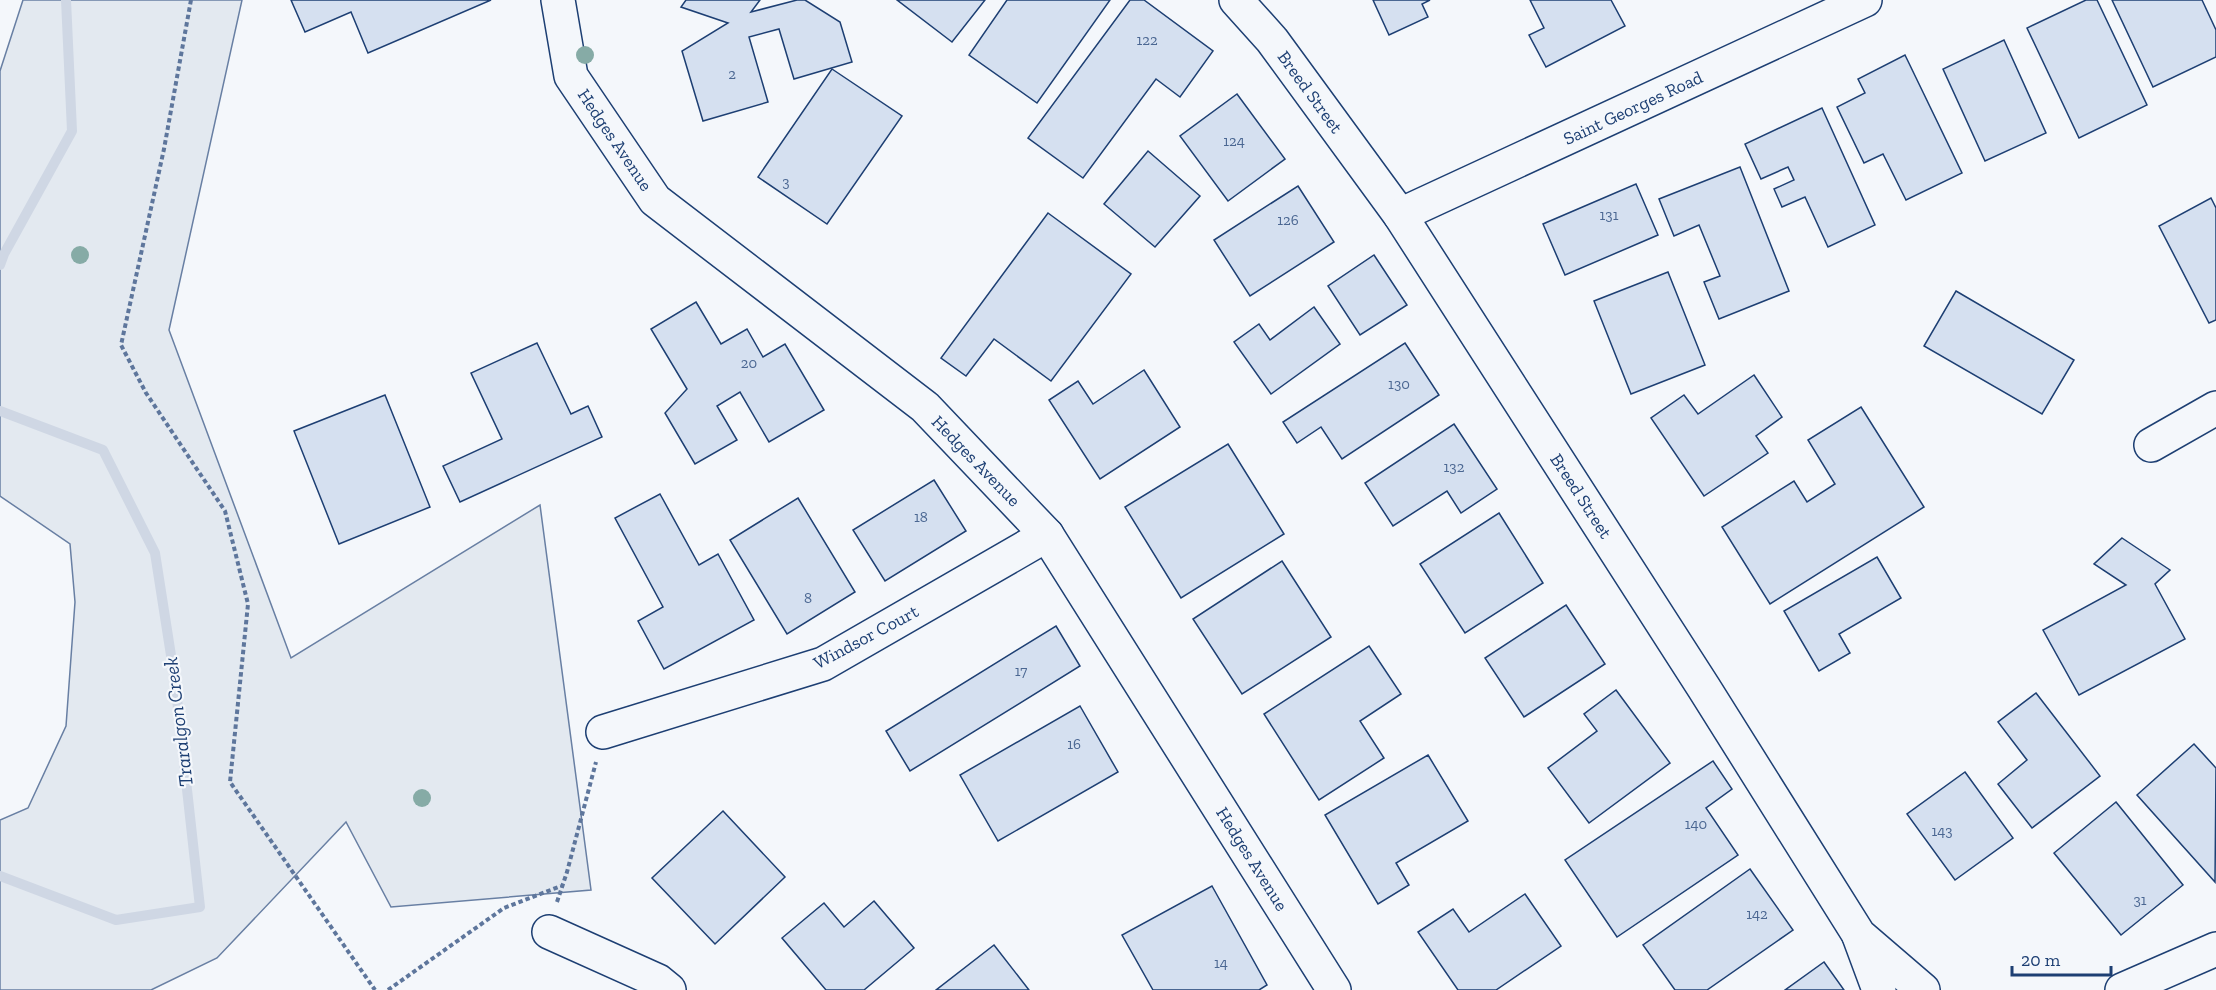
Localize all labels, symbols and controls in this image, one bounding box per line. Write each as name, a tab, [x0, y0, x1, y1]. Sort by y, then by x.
house number: 122	[1136, 31, 1158, 49]
street label: Breed Street	[1273, 46, 1348, 138]
house number: 2	[728, 65, 736, 83]
street label: Saint Georges Road	[1560, 66, 1706, 150]
street label: Hedges Avenue	[573, 85, 657, 195]
house number: 124	[1223, 132, 1245, 150]
house number: 3	[782, 173, 790, 191]
house number: 131	[1600, 206, 1619, 224]
house number: 126	[1277, 211, 1299, 229]
house number: 20	[741, 354, 757, 372]
house number: 130	[1388, 375, 1410, 393]
street label: Hedges Avenue	[927, 411, 1025, 511]
street label: Breed Street	[1545, 449, 1617, 543]
house number: 132	[1444, 458, 1465, 476]
house number: 18	[914, 508, 928, 526]
house number: 8	[804, 589, 812, 607]
street label: Windsor Court	[810, 600, 922, 674]
water label: Traralgon Creek	[158, 656, 198, 788]
house number: 17	[1015, 662, 1027, 680]
house number: 16	[1067, 735, 1081, 753]
street label: Hedges Avenue	[1211, 803, 1293, 915]
house number: 140	[1685, 815, 1707, 833]
house number: 143	[1931, 822, 1953, 840]
house number: 31	[2133, 891, 2147, 909]
house number: 142	[1746, 905, 1768, 923]
scale bar	[2012, 939, 2111, 977]
text: 20 m	[2021, 949, 2061, 971]
house number: 14	[1214, 954, 1228, 972]

